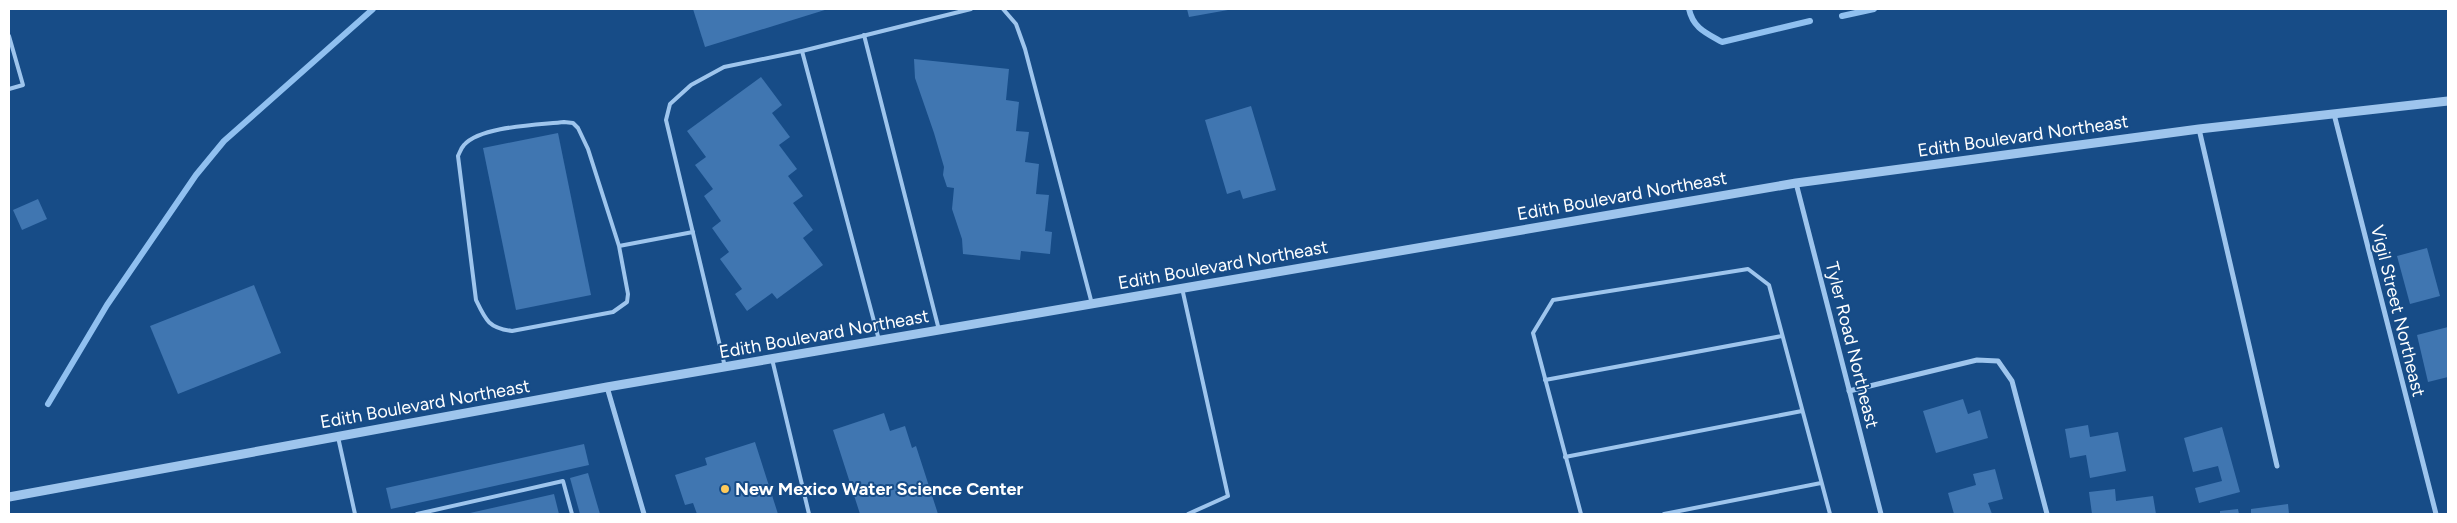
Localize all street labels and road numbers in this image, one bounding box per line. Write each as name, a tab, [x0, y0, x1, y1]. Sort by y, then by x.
street label: Edith Boulevard Northeast	[1916, 110, 2130, 162]
street label: Edith Boulevard Northeast	[1515, 167, 1729, 225]
street label: Vigil Street Northeast	[2366, 223, 2430, 399]
street label: Edith Boulevard Northeast	[1116, 236, 1330, 294]
street label: Tyler Road Northeast	[1821, 259, 1883, 431]
street label: Edith Boulevard Northeast	[717, 305, 931, 363]
street label: Edith Boulevard Northeast	[318, 375, 532, 433]

